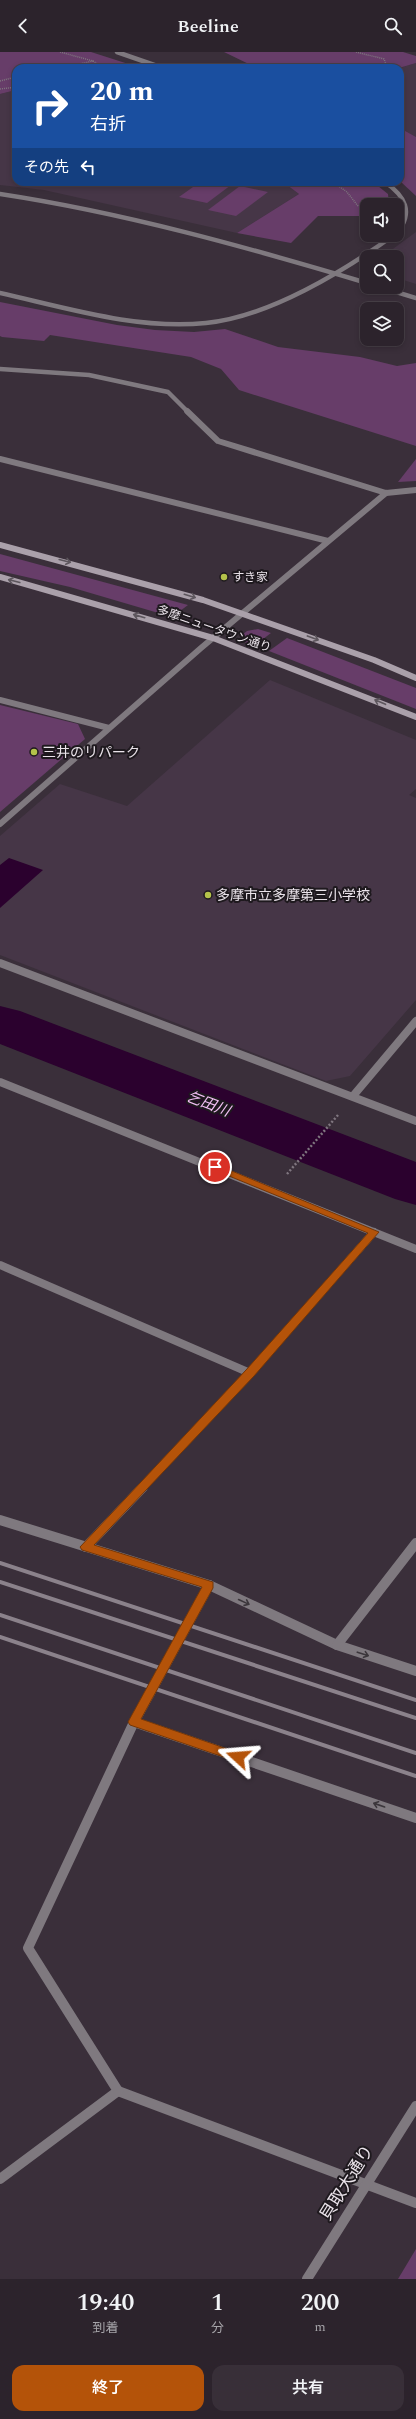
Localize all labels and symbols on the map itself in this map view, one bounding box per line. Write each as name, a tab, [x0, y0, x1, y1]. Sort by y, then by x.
one-way arrow	[58, 558, 71, 566]
place label: すき家	[232, 568, 268, 587]
marker: すき家	[219, 572, 229, 582]
one-way arrow	[8, 577, 21, 584]
one-way arrow	[184, 593, 197, 600]
street label: 多摩ニュータウン通り	[154, 600, 274, 658]
one-way arrow	[133, 612, 146, 619]
one-way arrow	[307, 635, 319, 643]
one-way arrow	[374, 698, 386, 706]
place label: 三井のリパーク	[42, 742, 140, 763]
marker: 三井のリパーク	[29, 747, 39, 757]
place label: 多摩市立多摩第三小学校	[216, 885, 370, 906]
marker: 多摩市立多摩第三小学校	[203, 890, 213, 900]
water label: 乞田川	[183, 1085, 235, 1124]
pin	[198, 1150, 232, 1184]
one-way arrow	[238, 1598, 250, 1606]
one-way arrow	[357, 1650, 369, 1658]
position arrow	[217, 1736, 259, 1778]
one-way arrow	[373, 1801, 385, 1809]
street label: 貝取大通り	[313, 2140, 381, 2226]

